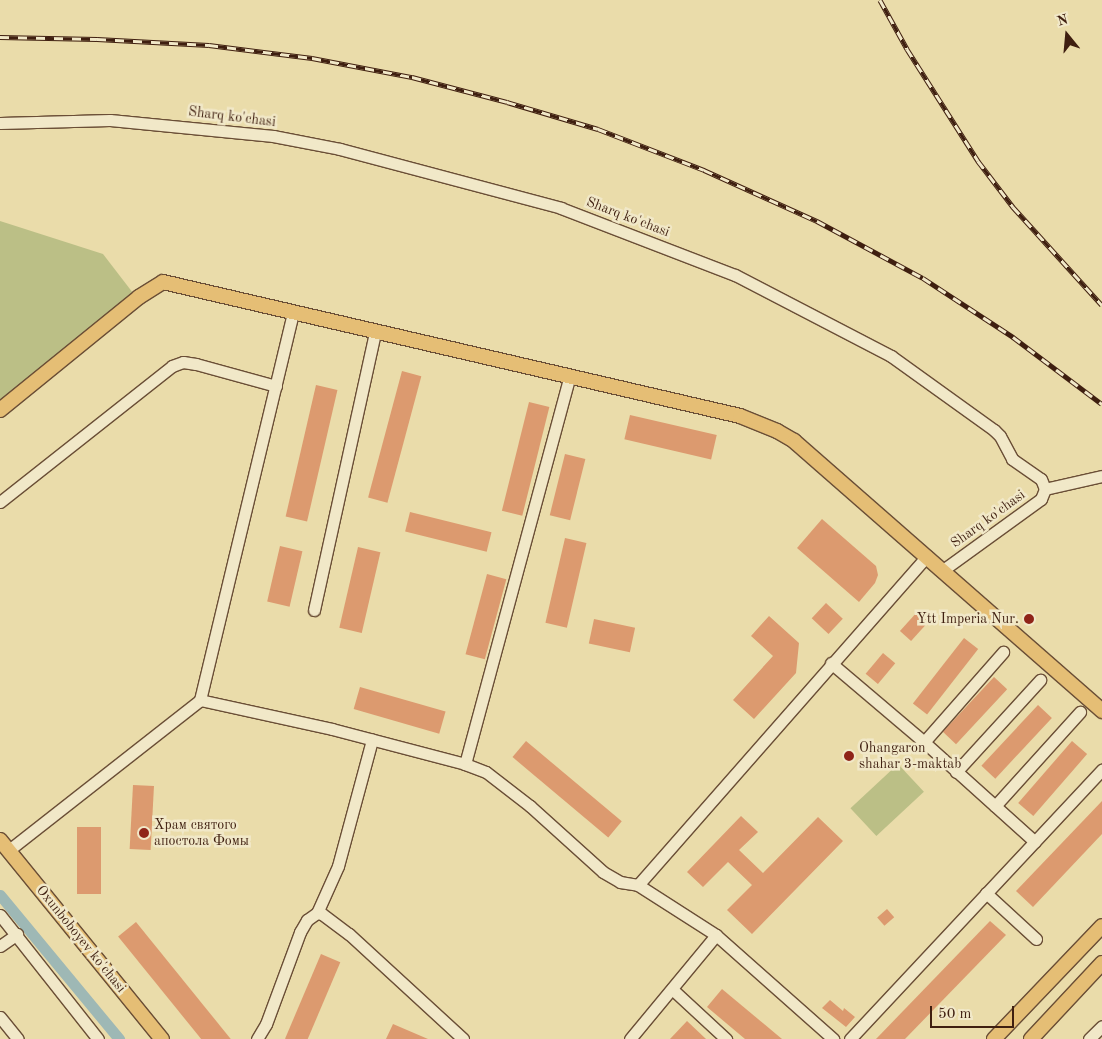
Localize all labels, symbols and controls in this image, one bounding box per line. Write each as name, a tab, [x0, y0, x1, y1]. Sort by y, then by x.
north arrow	[1042, 10, 1092, 60]
text: N	[1055, 12, 1070, 29]
street label: Sharq ko'chasi	[187, 103, 277, 131]
street label: Sharq ko'chasi	[584, 193, 672, 241]
street label: Sharq ko'chasi	[947, 486, 1029, 552]
place label: Ytt Imperia Nur.	[916, 611, 1019, 627]
marker: Ytt Imperia Nur.	[1023, 613, 1035, 625]
place label: Ohangaron shahar 3-maktab	[859, 740, 961, 772]
marker: Ohangaron shahar 3-maktab	[843, 750, 855, 762]
place label: Храм святого апостола Фомы	[154, 817, 249, 850]
marker: Храм святого апостола Фомы	[138, 827, 150, 839]
street label: Oxunboboyev ko'chasi	[33, 882, 129, 996]
scale bar	[932, 996, 1016, 1028]
text: 50 m	[938, 1007, 972, 1022]

